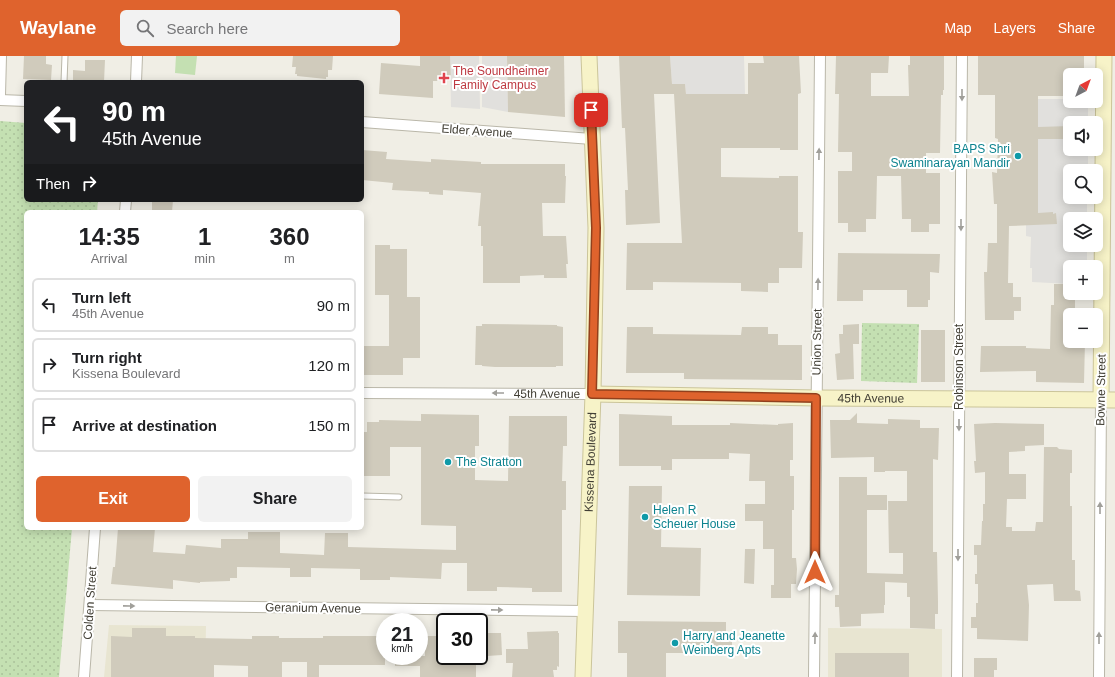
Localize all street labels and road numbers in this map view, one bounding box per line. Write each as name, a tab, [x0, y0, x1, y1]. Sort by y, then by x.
street label: Elder Avenue	[441, 122, 513, 140]
street label: Union Street	[809, 308, 825, 375]
street label: Robinson Street	[952, 323, 966, 410]
street label: Bowne Street	[1093, 353, 1109, 426]
street label: 45th Avenue	[514, 387, 581, 401]
street label: 45th Avenue	[838, 391, 905, 406]
street label: Kissena Boulevard	[582, 412, 599, 512]
street label: Colden Street	[80, 565, 100, 640]
street label: Geranium Avenue	[265, 600, 361, 616]

